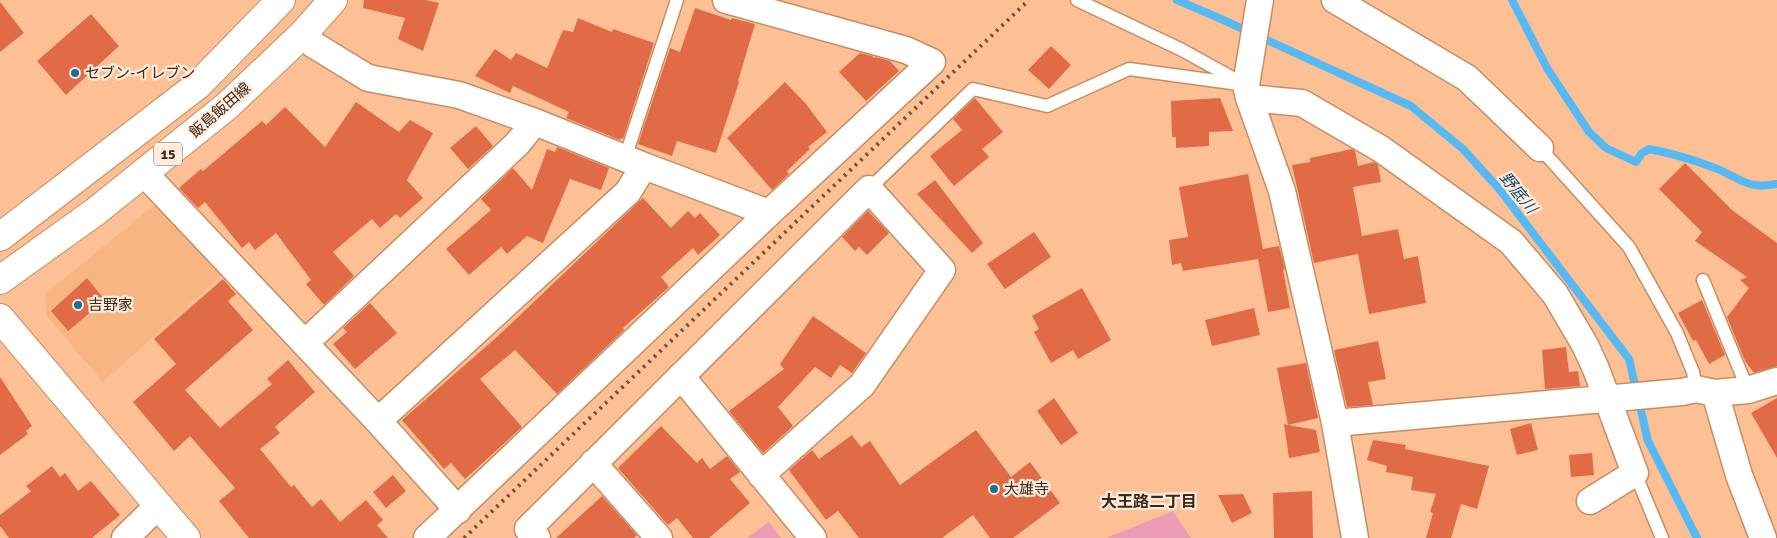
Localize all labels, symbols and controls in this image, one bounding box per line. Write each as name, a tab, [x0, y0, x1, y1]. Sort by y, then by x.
place label: セブン-イレブン	[85, 64, 195, 82]
marker: セブン-イレブン	[69, 67, 81, 79]
street label: 飯島飯田線	[186, 79, 254, 141]
road number: 15	[154, 142, 182, 166]
water label: 野底川	[1495, 168, 1542, 219]
place label: 吉野家	[88, 296, 133, 314]
marker: 吉野家	[72, 299, 84, 311]
place label: 大雄寺	[1004, 480, 1049, 498]
marker: 大雄寺	[988, 483, 1000, 495]
district label: 大王路二丁目	[1101, 492, 1197, 512]

